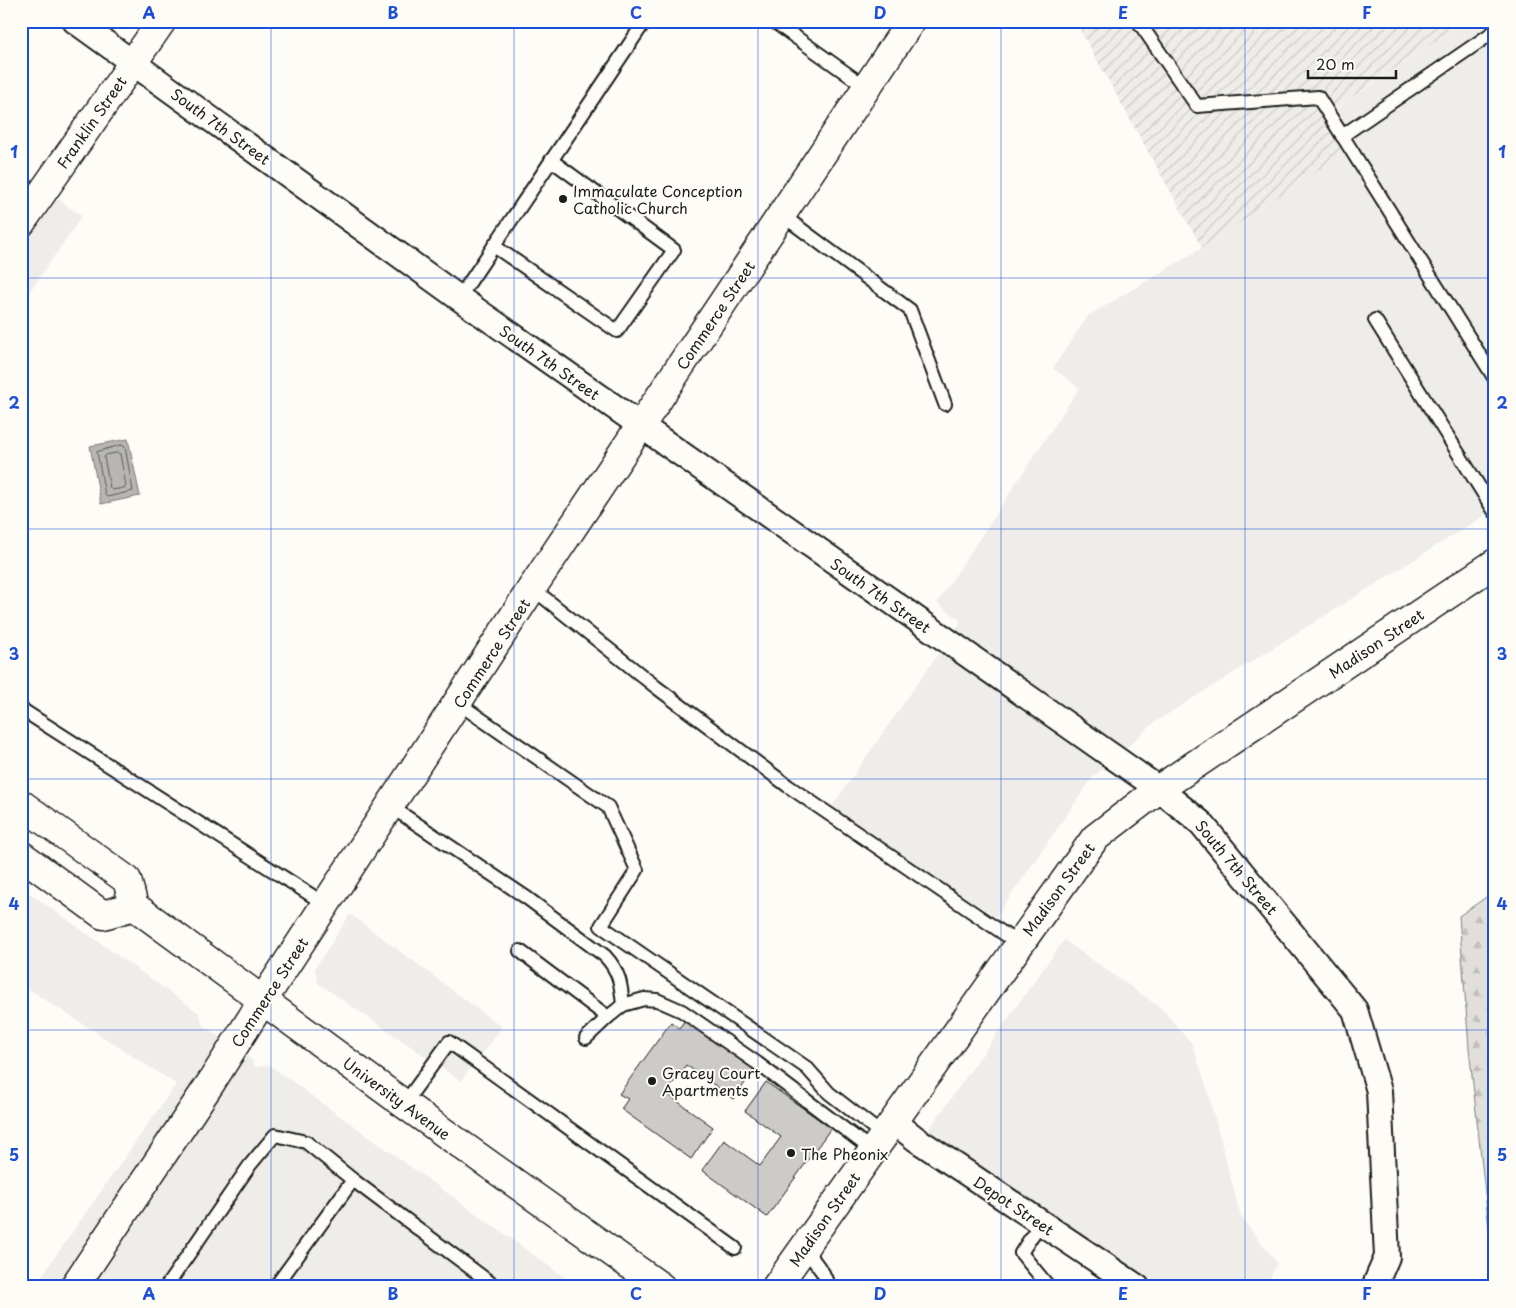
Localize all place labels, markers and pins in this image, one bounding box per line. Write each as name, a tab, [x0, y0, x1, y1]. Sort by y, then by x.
place label: Immaculate Conception Catholic Church	[573, 179, 743, 219]
marker: Immaculate Conception Catholic Church	[557, 193, 569, 205]
place label: Gracey Court Apartments	[662, 1061, 760, 1101]
marker: Gracey Court Apartments	[646, 1075, 658, 1087]
place label: The Pheonix	[801, 1142, 888, 1165]
marker: The Pheonix	[785, 1147, 797, 1159]

